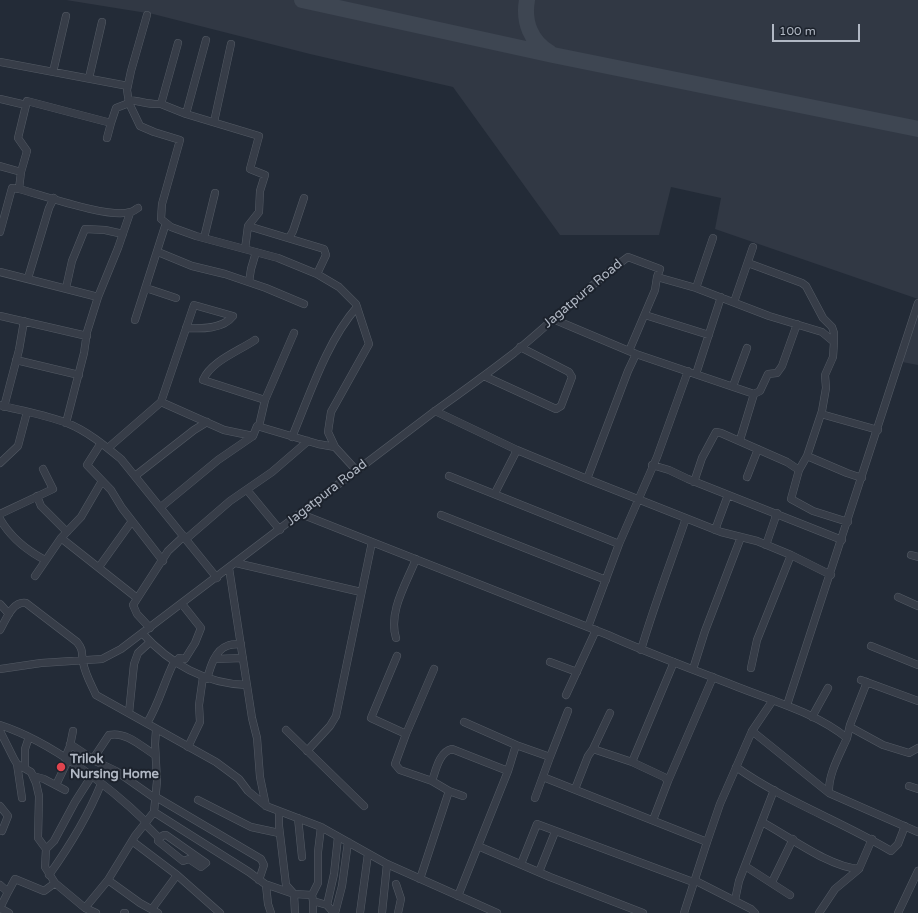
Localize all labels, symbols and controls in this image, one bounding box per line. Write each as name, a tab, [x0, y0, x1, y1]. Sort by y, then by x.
scale bar	[774, 16, 862, 42]
text: 100 m	[779, 24, 816, 38]
street label: Jagatpura Road	[540, 256, 626, 332]
street label: Jagatpura Road	[284, 457, 370, 529]
place label: Trilok Nursing Home	[70, 752, 159, 783]
marker: Trilok Nursing Home	[55, 761, 67, 773]

